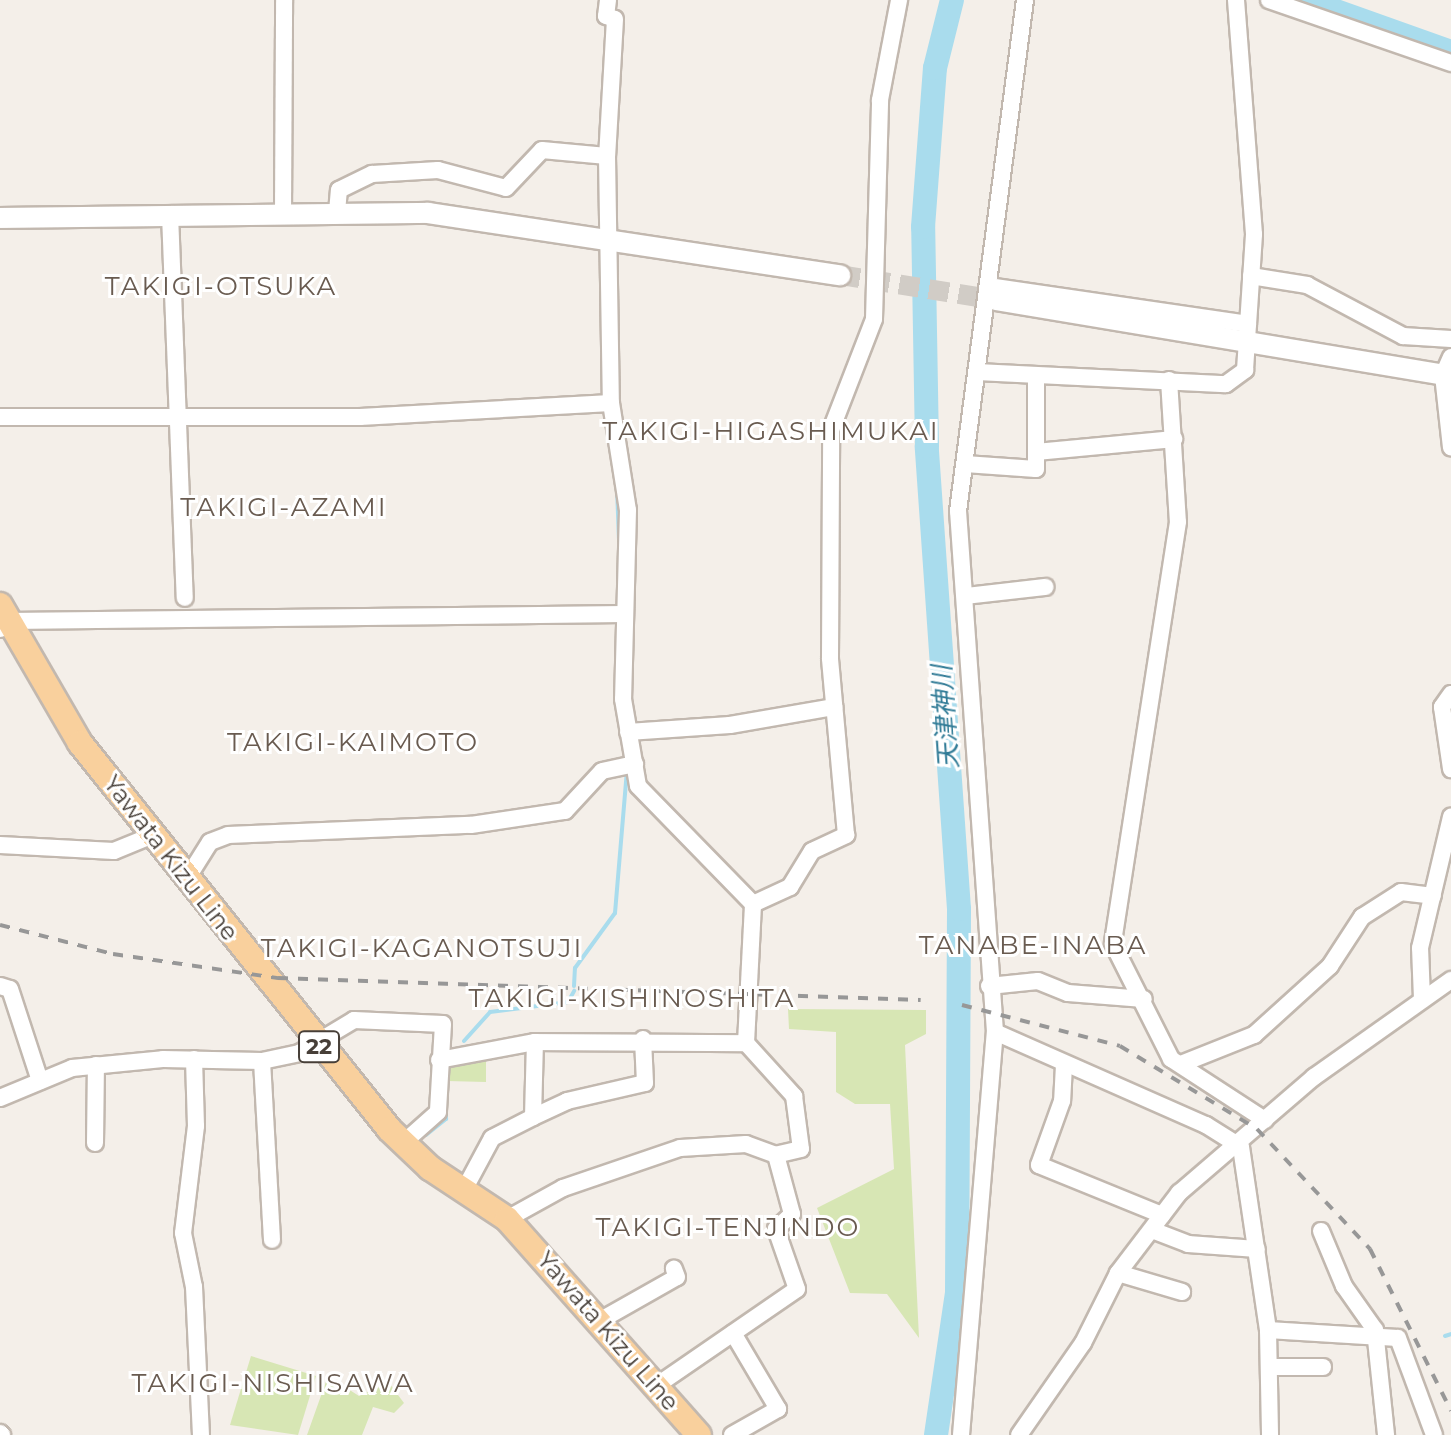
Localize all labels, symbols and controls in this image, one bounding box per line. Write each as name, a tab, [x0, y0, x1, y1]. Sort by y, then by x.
district label: TAKIGI-OTSUKA	[105, 271, 337, 303]
district label: TAKIGI-HIGASHIMUKAI	[602, 416, 940, 448]
district label: TAKIGI-AZAMI	[180, 492, 388, 524]
water label: 天津神川	[927, 664, 965, 770]
district label: TAKIGI-KAIMOTO	[227, 727, 479, 759]
street label: Yawata Kizu Line	[98, 770, 244, 946]
district label: TANABE-INABA	[919, 930, 1147, 962]
district label: TAKIGI-KAGANOTSUJI	[261, 933, 583, 965]
district label: TAKIGI-KISHINOSHITA	[469, 983, 795, 1015]
road number: 22	[297, 1029, 341, 1065]
district label: TAKIGI-TENJINDO	[596, 1212, 860, 1244]
street label: Yawata Kizu Line	[531, 1245, 685, 1417]
district label: TAKIGI-NISHISAWA	[131, 1368, 415, 1400]

